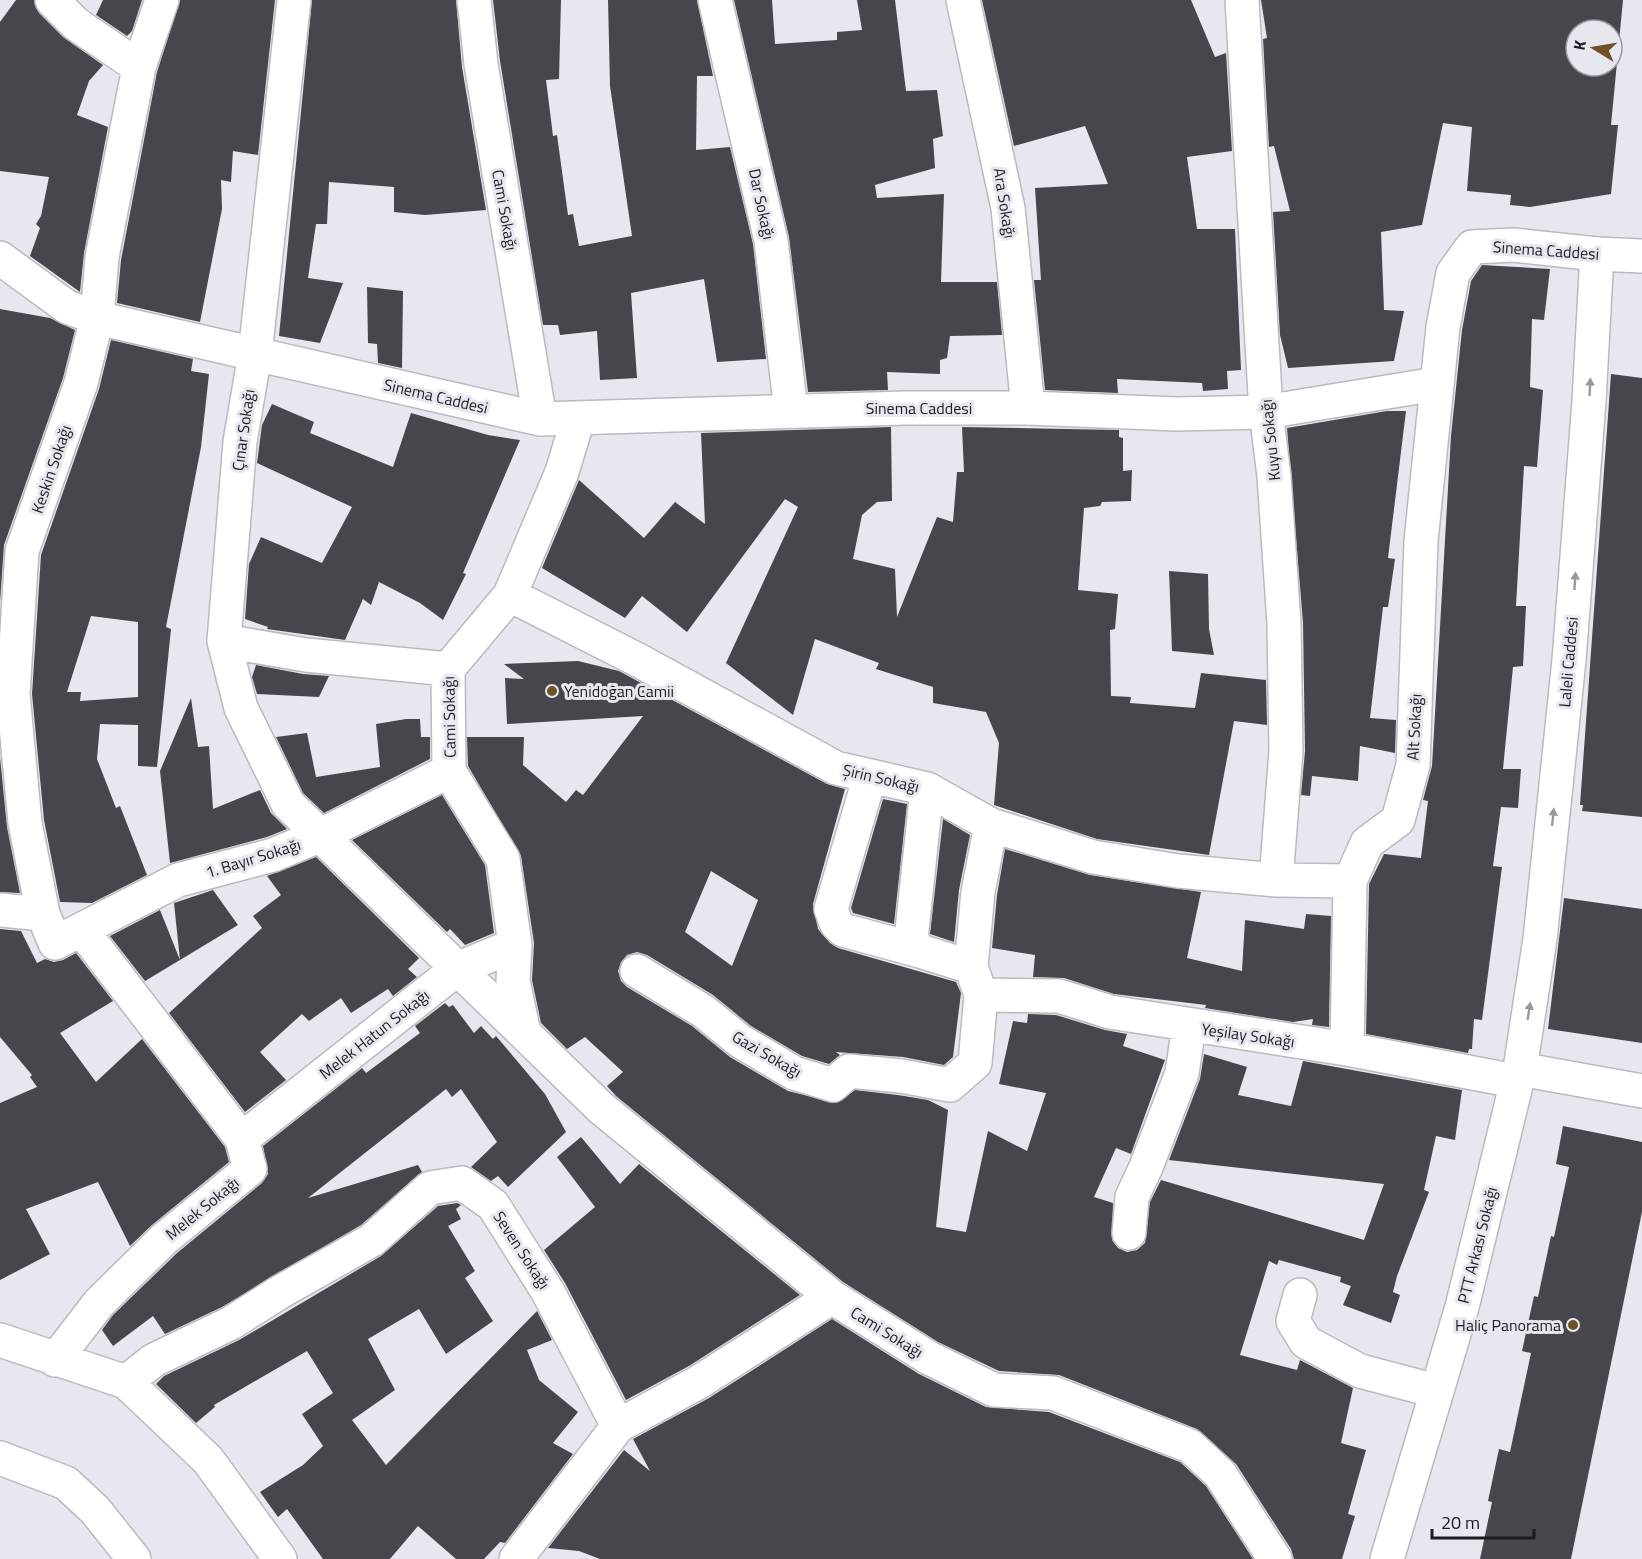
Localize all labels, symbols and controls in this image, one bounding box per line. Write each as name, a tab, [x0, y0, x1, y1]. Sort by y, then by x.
north arrow	[1564, 18, 1624, 78]
text: K	[1567, 38, 1592, 52]
street label: Dar Sokağı	[743, 166, 781, 242]
street label: Ara Sokağı	[988, 166, 1022, 240]
street label: Cami Sokağı	[486, 168, 524, 252]
street label: Sinema Caddesi	[1492, 234, 1600, 266]
street label: Sinema Caddesi	[381, 372, 491, 420]
one-way arrow	[1585, 377, 1594, 396]
street label: Çınar Sokağı	[225, 388, 261, 472]
street label: Sinema Caddesi	[866, 396, 972, 420]
street label: Kuyu Sokağı	[1254, 398, 1286, 482]
street label: Keskin Sokağı	[25, 422, 77, 516]
one-way arrow	[1570, 572, 1580, 591]
street label: Laleli Caddesi	[1552, 616, 1584, 708]
street label: Cami Sokağı	[436, 676, 462, 758]
place label: Yenidoğan Camii	[564, 679, 674, 703]
marker: Yenidoğan Camii	[545, 684, 559, 698]
street label: Alt Sokağı	[1400, 693, 1428, 761]
street label: Şirin Sokağı	[840, 758, 922, 798]
one-way arrow	[1548, 808, 1558, 827]
street label: 1. Bayır Sokağı	[202, 832, 304, 884]
street label: Melek Hatun Sokağı	[314, 983, 434, 1085]
one-way arrow	[1525, 1001, 1534, 1020]
street label: Yeşilay Sokağı	[1200, 1017, 1296, 1053]
street label: Gazi Sokağı	[728, 1024, 806, 1084]
street label: Melek Sokağı	[160, 1171, 244, 1245]
street label: PTT Arkası Sokağı	[1451, 1184, 1503, 1306]
street label: Seven Sokağı	[488, 1206, 556, 1294]
street label: Cami Sokağı	[846, 1300, 928, 1364]
place label: Haliç Panorama	[1455, 1313, 1561, 1337]
marker: Haliç Panorama	[1566, 1318, 1580, 1332]
scale bar	[1432, 1502, 1534, 1540]
text: 20 m	[1441, 1509, 1480, 1536]

